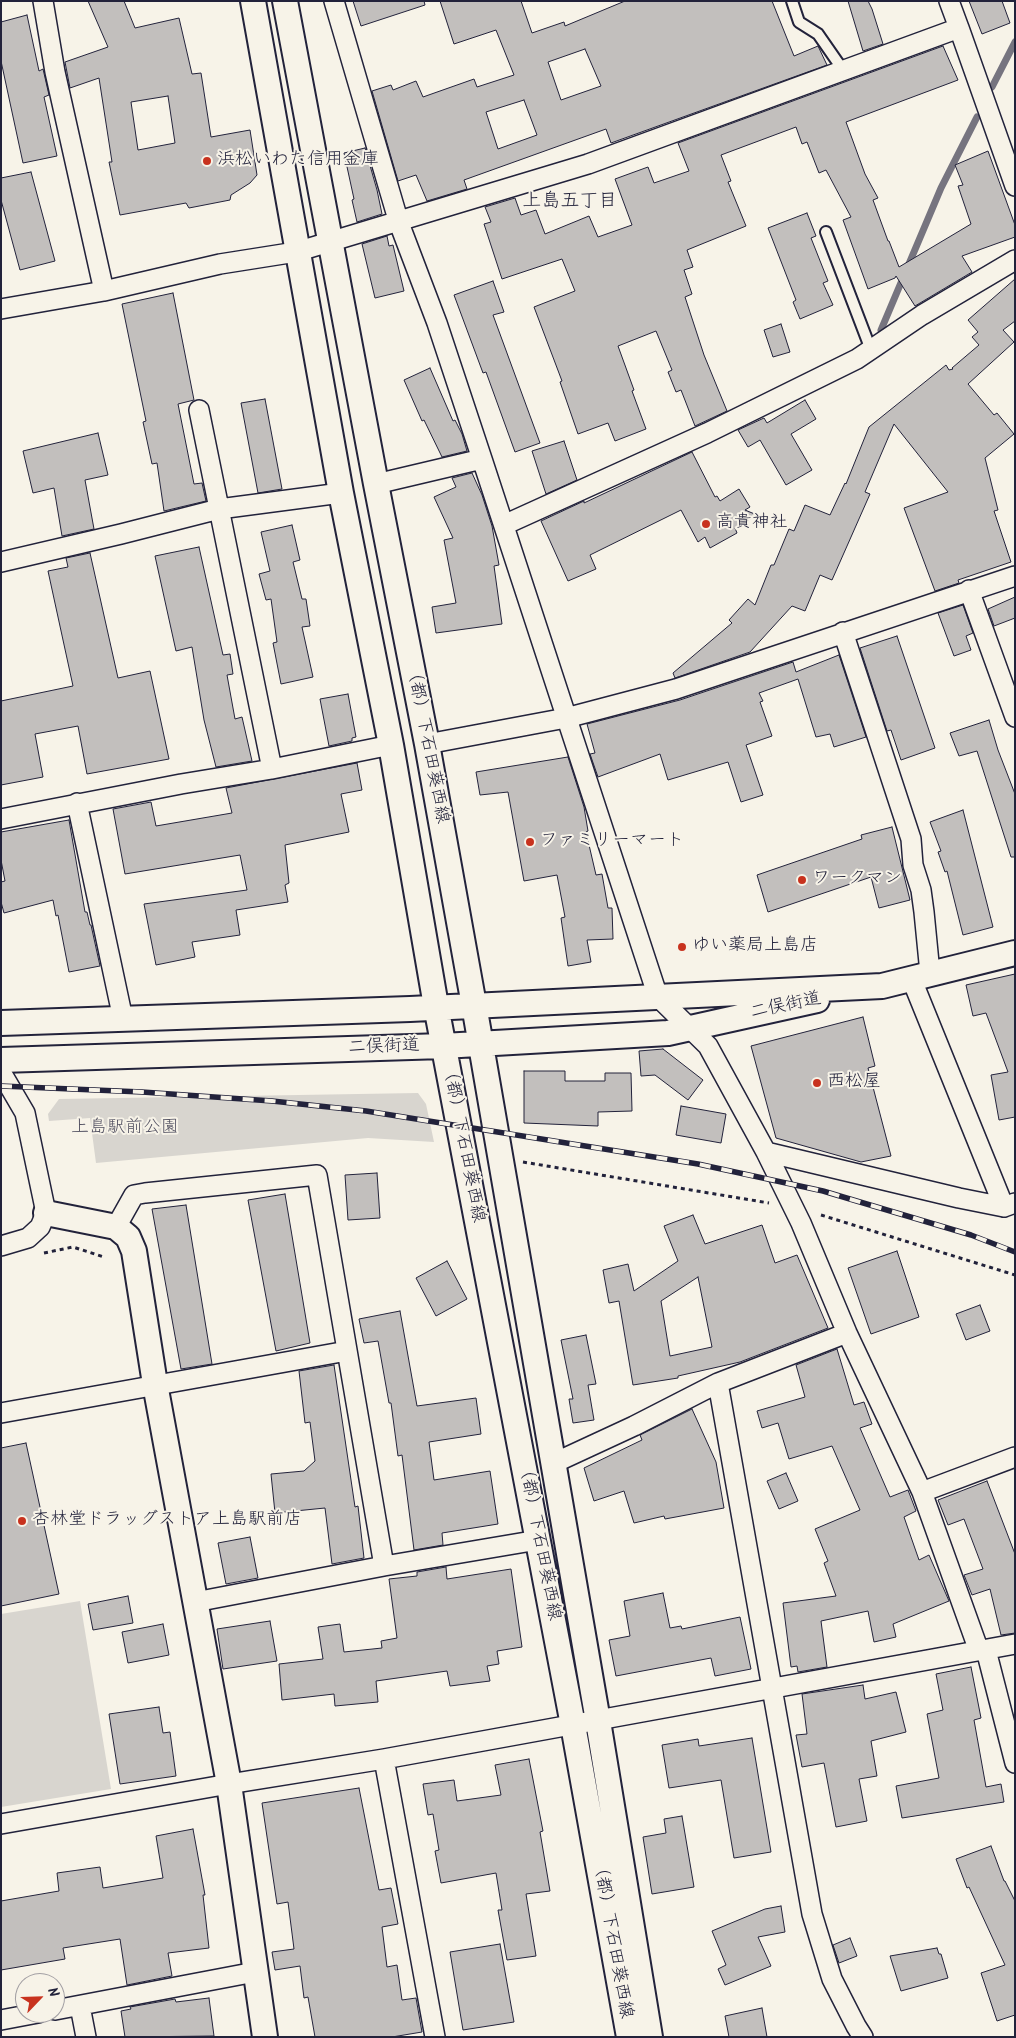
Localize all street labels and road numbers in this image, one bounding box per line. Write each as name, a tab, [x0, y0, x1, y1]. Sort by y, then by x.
street label: （都）下石田葵西線	[400, 662, 452, 826]
street label: 二俣街道	[749, 989, 823, 1025]
street label: 二俣街道	[348, 1036, 420, 1060]
street label: （都）下石田葵西線	[436, 1061, 488, 1225]
street label: （都）下石田葵西線	[512, 1459, 564, 1623]
street label: （都）下石田葵西線	[586, 1857, 636, 2021]

